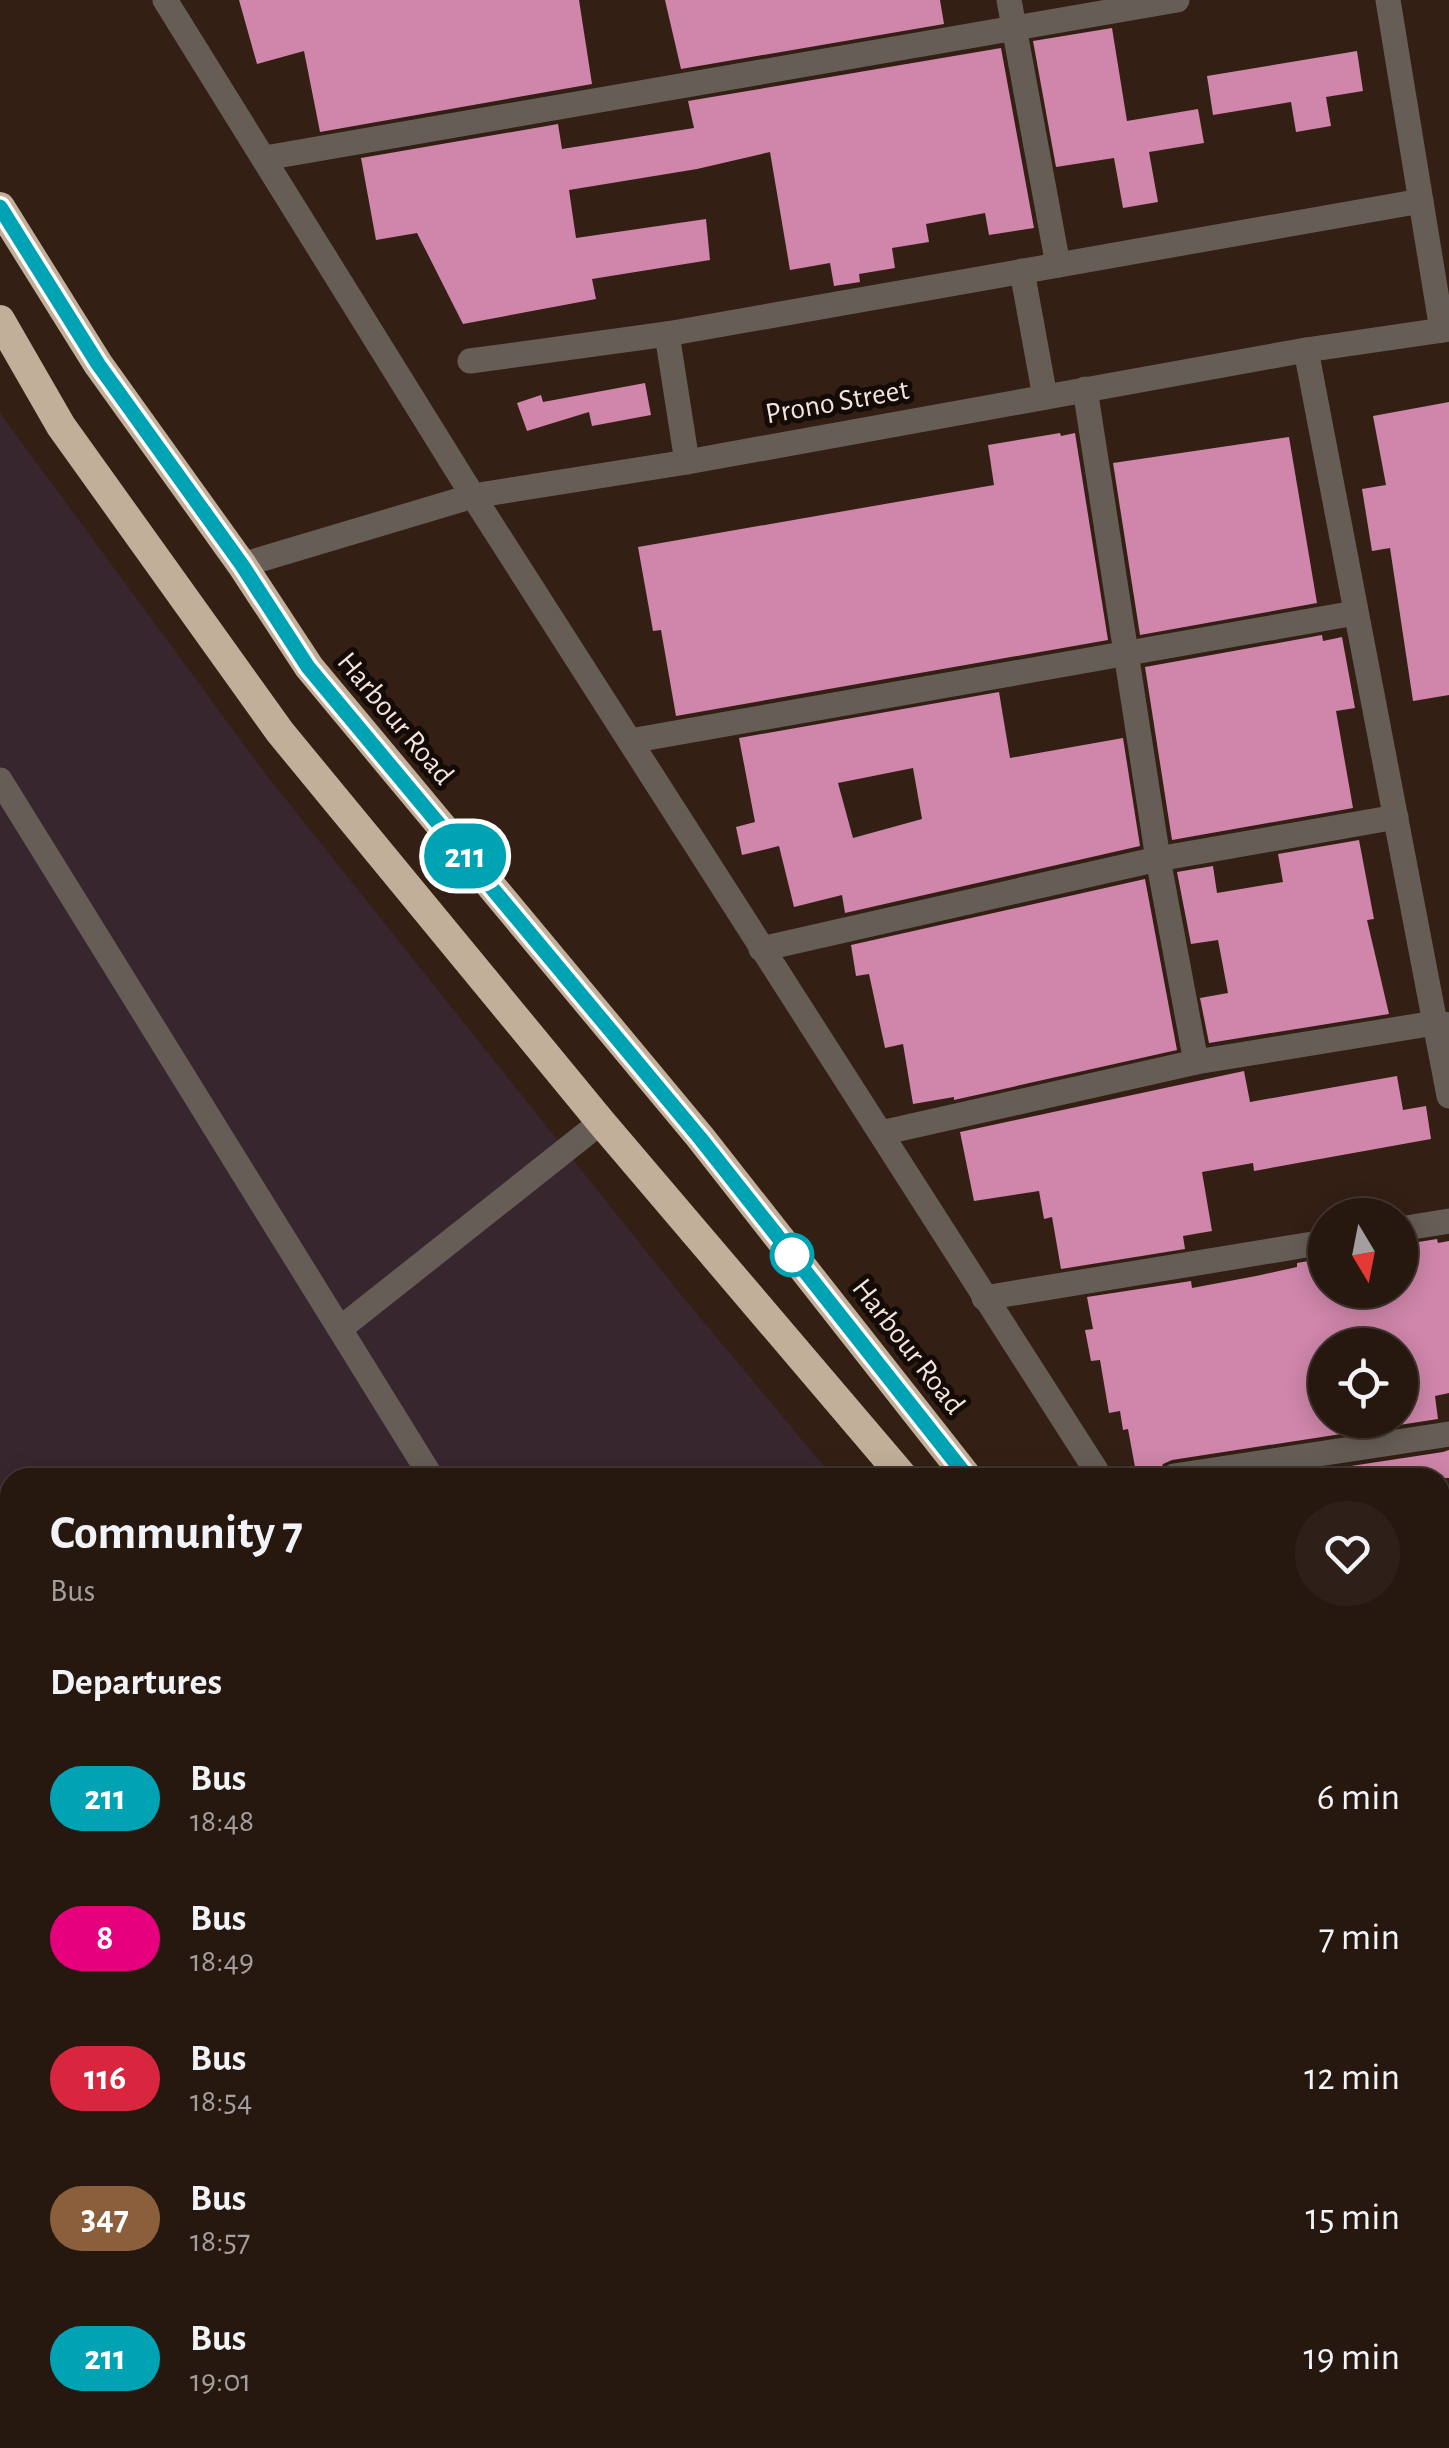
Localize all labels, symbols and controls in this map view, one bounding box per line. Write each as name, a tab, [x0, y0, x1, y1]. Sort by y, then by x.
street label: Prono Street	[763, 375, 912, 429]
street label: Harbour Road	[331, 647, 459, 791]
line badge: 211	[408, 824, 522, 888]
text: 211	[444, 839, 486, 874]
north arrow	[1308, 1198, 1418, 1308]
map controls	[1308, 1198, 1418, 1438]
unlabelled marker	[771, 1234, 813, 1276]
street label: Harbour Road	[846, 1273, 970, 1420]
button: locate	[1308, 1328, 1418, 1438]
button: heart	[1295, 1501, 1400, 1606]
text: Community 7	[50, 1510, 303, 1558]
text: Bus	[50, 1575, 95, 1607]
text: Departures	[50, 1664, 222, 1702]
text: Bus	[190, 1760, 246, 1798]
text: 6 min	[1317, 1779, 1400, 1817]
text: 211	[84, 1781, 126, 1816]
text: 18:48	[190, 1805, 254, 1837]
text: Bus	[190, 1900, 246, 1938]
text: 7 min	[1319, 1919, 1400, 1957]
text: 8	[96, 1921, 114, 1956]
text: 18:49	[190, 1945, 254, 1977]
text: Bus	[190, 2040, 246, 2078]
text: 12 min	[1304, 2059, 1400, 2097]
text: 116	[84, 2061, 126, 2096]
text: 18:54	[190, 2085, 252, 2117]
text: Bus	[190, 2180, 246, 2218]
text: 15 min	[1306, 2199, 1400, 2237]
text: 347	[81, 2201, 129, 2236]
text: 18:57	[190, 2225, 250, 2257]
text: Bus	[190, 2320, 246, 2358]
text: 19 min	[1304, 2339, 1400, 2377]
text: 211	[84, 2341, 126, 2376]
text: 19:01	[190, 2365, 251, 2397]

